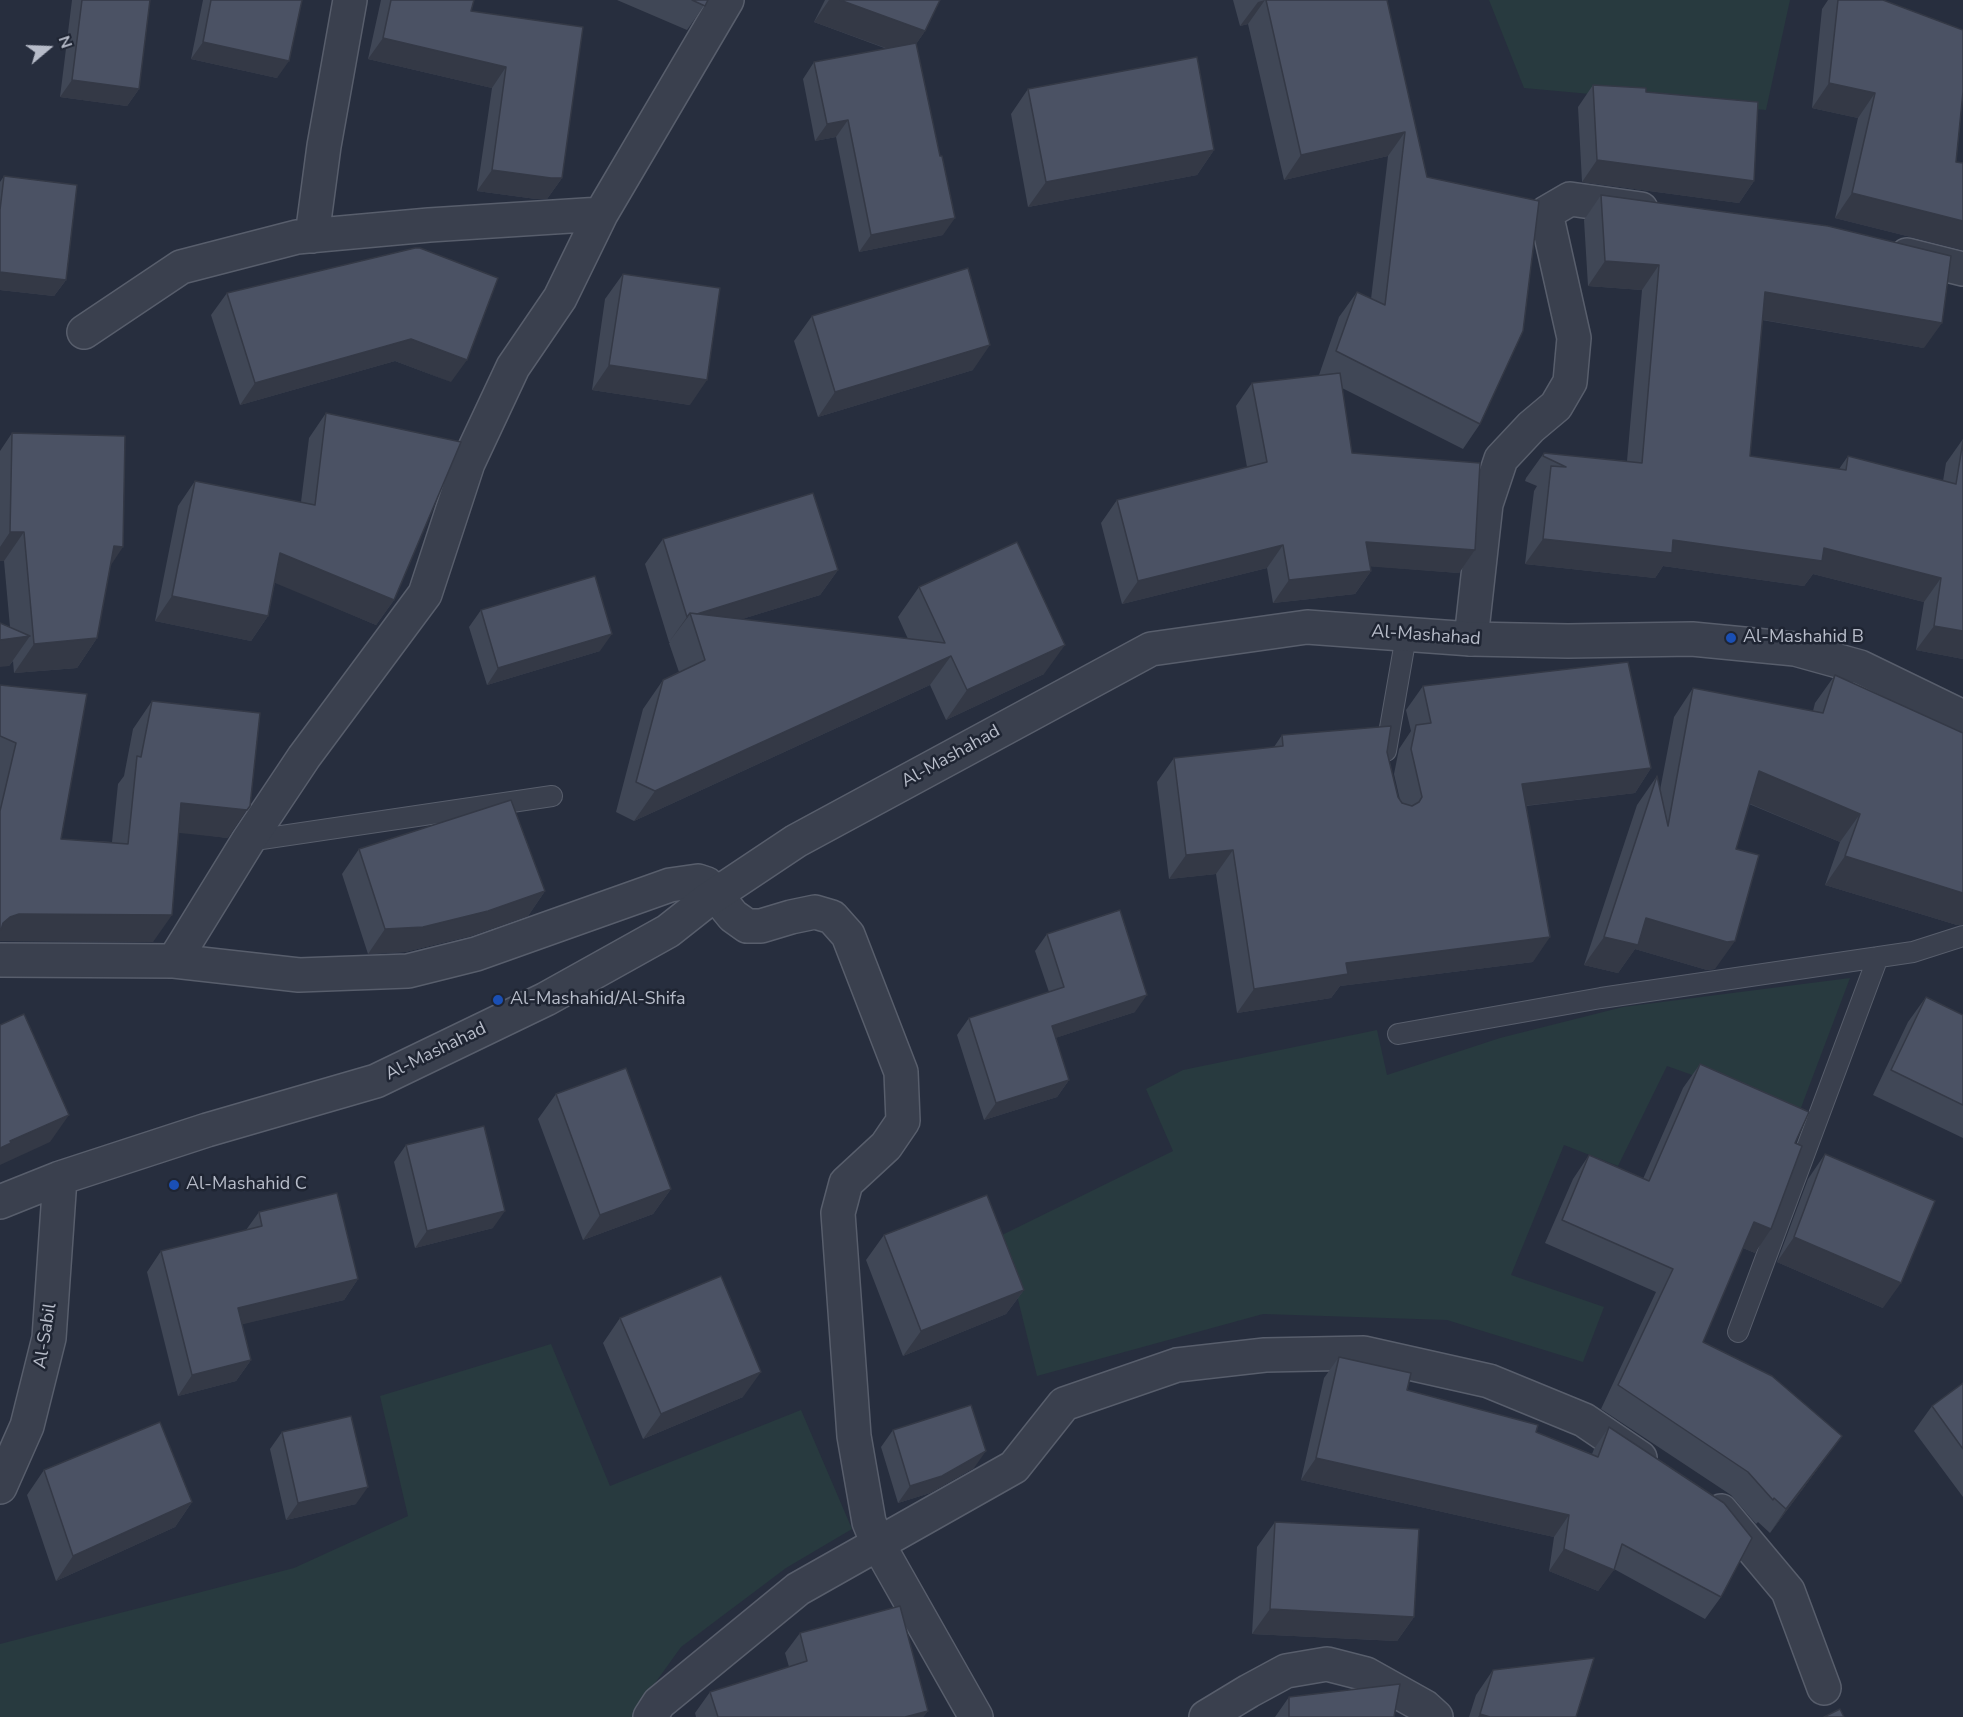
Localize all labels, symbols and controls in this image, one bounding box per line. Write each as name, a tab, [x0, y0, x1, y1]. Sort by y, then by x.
north arrow	[18, 18, 78, 78]
text: N	[53, 33, 77, 51]
street label: Al-Mashahad	[1371, 621, 1481, 651]
place label: Al-Mashahid B	[1743, 627, 1864, 649]
marker: Al-Mashahid B	[1724, 631, 1738, 645]
street label: Al-Mashahad	[898, 721, 1004, 793]
place label: Al-Mashahid/Al-Shifa	[510, 989, 685, 1011]
marker: Al-Mashahid/Al-Shifa	[491, 993, 505, 1007]
street label: Al-Mashahad	[382, 1018, 490, 1086]
place label: Al-Mashahid C	[186, 1174, 307, 1196]
marker: Al-Mashahid C	[167, 1178, 181, 1192]
street label: Al-Sabil	[30, 1302, 62, 1370]

